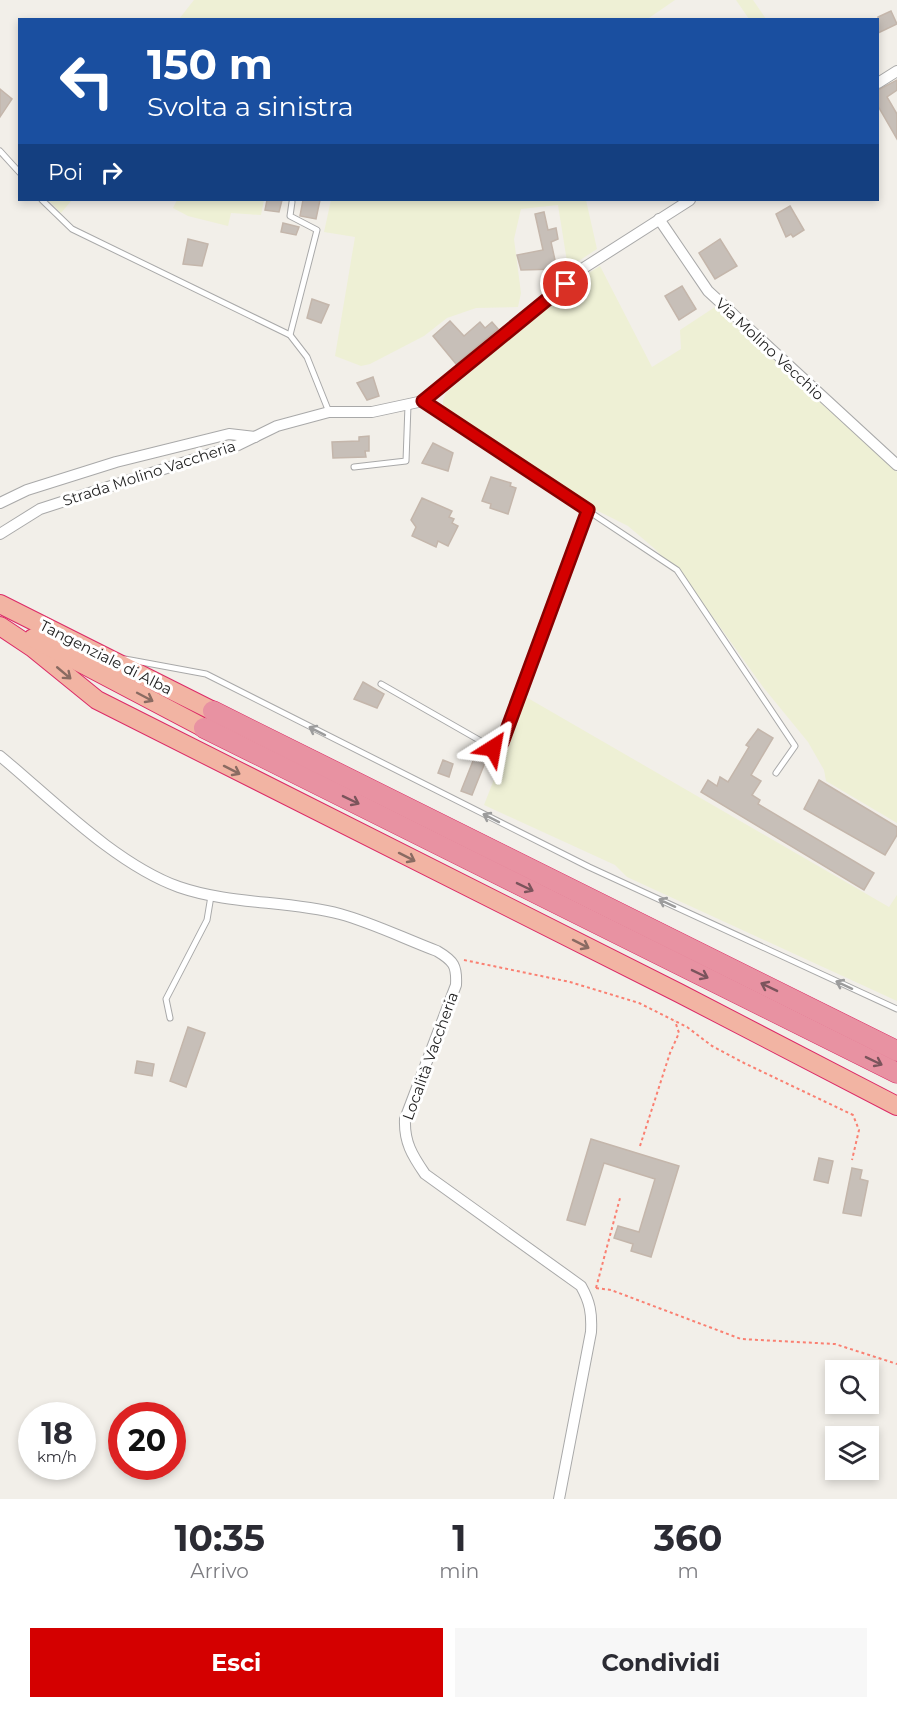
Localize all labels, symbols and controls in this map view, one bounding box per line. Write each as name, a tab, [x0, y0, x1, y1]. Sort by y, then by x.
text: 150 m	[147, 38, 273, 90]
icon: left	[48, 42, 126, 120]
text: Svolta a sinistra	[147, 90, 354, 123]
icon: right	[95, 156, 128, 189]
text: Poi	[48, 159, 83, 186]
pin	[540, 258, 591, 309]
icon: arrive	[549, 267, 582, 300]
street label: Via Molino Vecchio	[712, 294, 828, 404]
street label: Strada Molino Vaccheria	[60, 436, 238, 510]
street label: Tangenziale di Alba	[37, 615, 175, 699]
one-way arrow	[56, 666, 71, 680]
one-way arrow	[136, 691, 154, 703]
position arrow	[461, 716, 525, 780]
one-way arrow	[308, 725, 326, 736]
one-way arrow	[223, 764, 241, 776]
one-way arrow	[341, 795, 359, 807]
one-way arrow	[483, 812, 501, 824]
one-way arrow	[397, 852, 415, 863]
one-way arrow	[516, 882, 534, 894]
one-way arrow	[658, 897, 676, 908]
one-way arrow	[572, 938, 589, 950]
one-way arrow	[690, 969, 708, 981]
one-way arrow	[835, 978, 853, 990]
one-way arrow	[761, 981, 779, 993]
street label: Località Vaccheria	[398, 989, 462, 1123]
one-way arrow	[865, 1056, 883, 1068]
map controls	[825, 1360, 879, 1480]
button: search	[825, 1360, 879, 1414]
speed limit sign: 20	[108, 1402, 186, 1480]
text: 18	[41, 1415, 73, 1452]
button: layers	[825, 1426, 879, 1480]
text: km/h	[37, 1447, 77, 1466]
text: 10:35	[174, 1516, 265, 1560]
text: 1	[452, 1516, 466, 1560]
text: 360	[654, 1516, 723, 1560]
text: Arrivo	[190, 1559, 249, 1583]
text: min	[439, 1559, 479, 1583]
text: m	[678, 1559, 699, 1583]
button: Esci	[30, 1628, 443, 1697]
button: Condividi	[455, 1628, 867, 1697]

